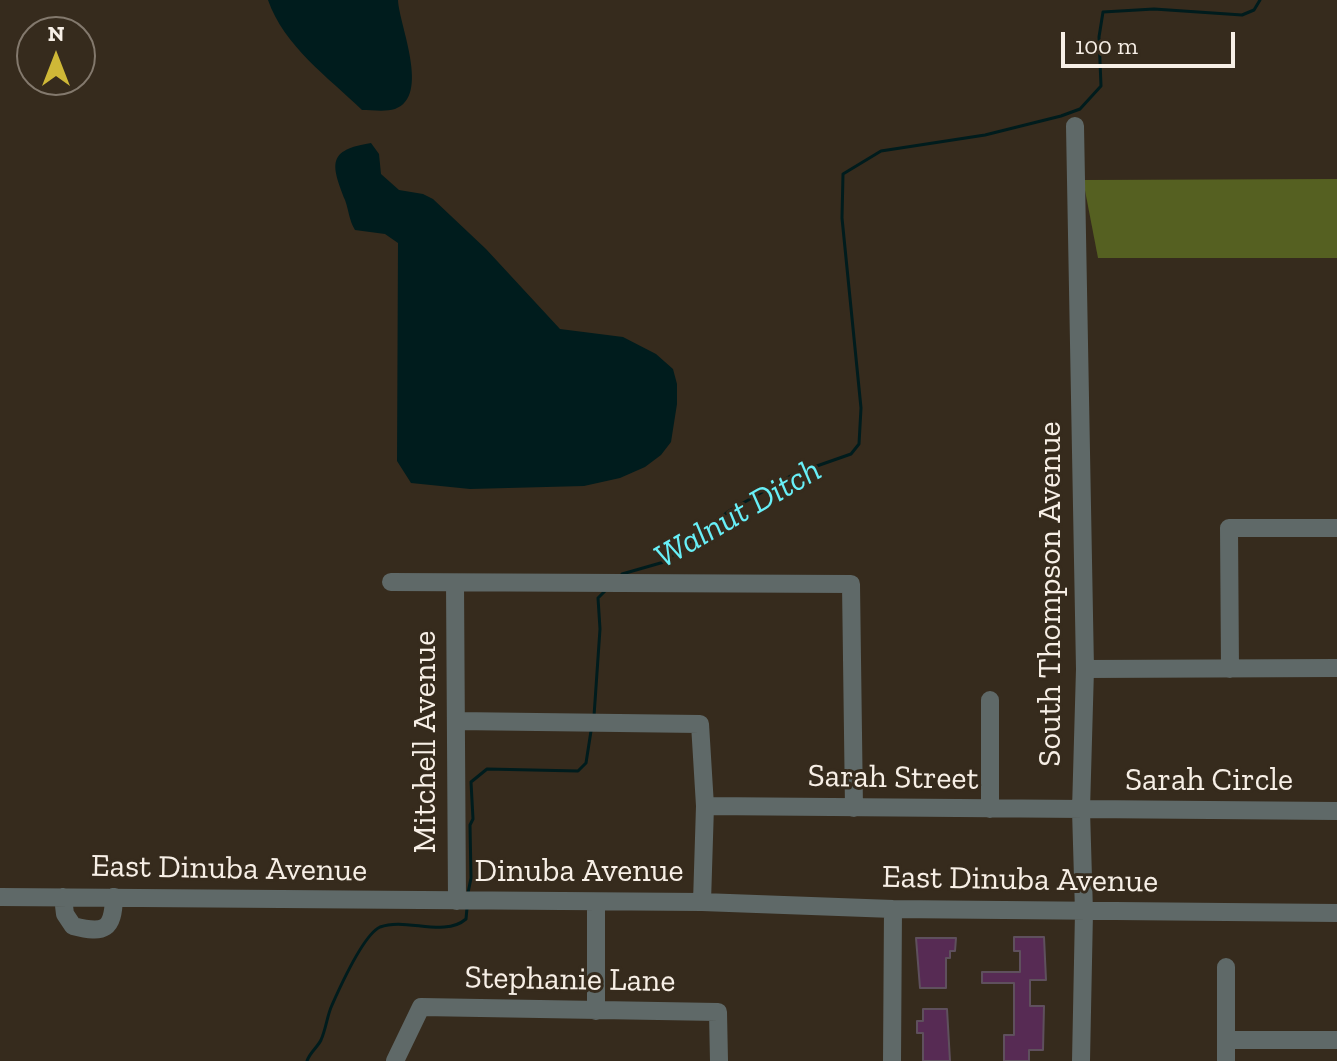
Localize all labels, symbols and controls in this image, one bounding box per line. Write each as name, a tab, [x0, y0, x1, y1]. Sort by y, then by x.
north arrow	[16, 16, 96, 96]
scale bar	[1065, 16, 1239, 66]
text: N	[48, 20, 64, 47]
text: 100 m	[1075, 31, 1138, 60]
street label: South Thompson Avenue	[1032, 421, 1070, 767]
water label: Walnut Ditch	[648, 450, 828, 578]
street label: Mitchell Avenue	[407, 631, 445, 853]
street label: Sarah Street	[807, 757, 979, 799]
street label: Sarah Circle	[1125, 762, 1293, 800]
street label: East Dinuba Avenue	[90, 847, 368, 891]
street label: Dinuba Avenue	[475, 853, 683, 891]
street label: East Dinuba Avenue	[881, 858, 1159, 902]
street label: Stephanie Lane	[464, 959, 676, 1001]

